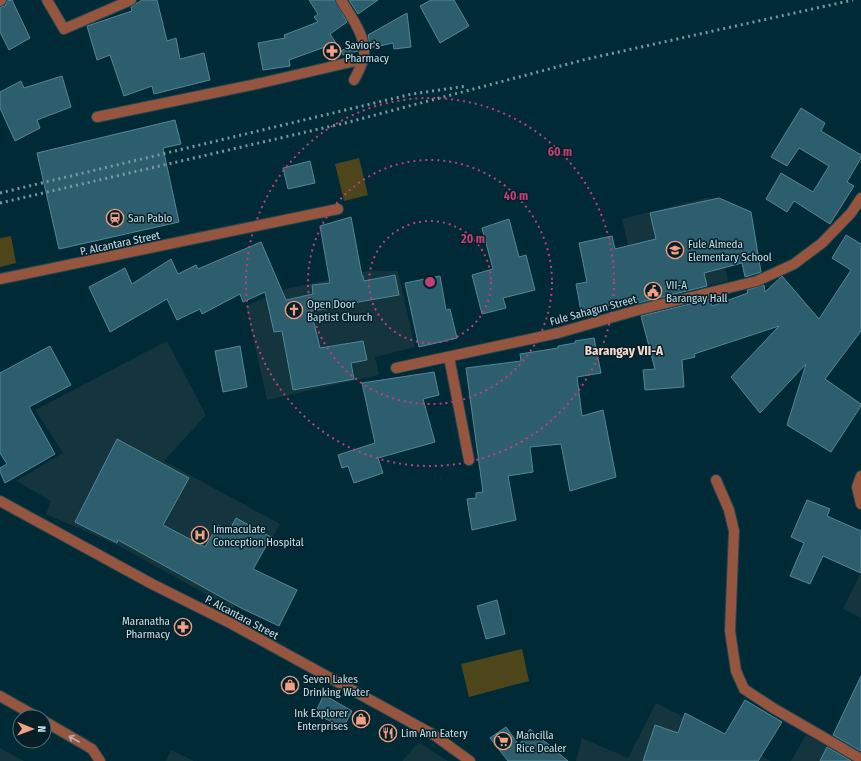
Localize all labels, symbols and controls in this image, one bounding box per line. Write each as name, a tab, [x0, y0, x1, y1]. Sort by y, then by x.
place label: Savior's Pharmacy	[345, 39, 389, 65]
pharmacy icon: Savior's Pharmacy	[322, 41, 342, 61]
text: 60 m	[548, 145, 572, 159]
text: 40 m	[504, 189, 528, 203]
station icon: San Pablo	[105, 208, 125, 228]
place label: San Pablo	[128, 212, 172, 225]
street label: P. Alcantara Street	[79, 229, 162, 258]
text: 20 m	[460, 232, 485, 246]
place label: Fule Almeda Elementary School	[688, 238, 772, 264]
school or university icon: Fule Almeda Elementary School	[665, 240, 685, 260]
centre of rings	[423, 275, 437, 289]
place label: VII-A Barangay Hall	[666, 279, 728, 305]
public building icon: VII-A Barangay Hall	[643, 281, 663, 301]
street label: Fule Sahagun Street	[548, 293, 638, 328]
place label: Open Door Baptist Church	[307, 298, 373, 324]
church icon: Open Door Baptist Church	[284, 300, 304, 320]
district label: Barangay VII-A	[585, 343, 664, 358]
place label: Immaculate Conception Hospital	[213, 523, 304, 549]
hospital icon: Immaculate Conception Hospital	[190, 525, 210, 545]
street label: P. Alcantara Street	[203, 593, 281, 642]
place label: Maranatha Pharmacy	[122, 615, 170, 641]
pharmacy icon: Maranatha Pharmacy	[173, 617, 193, 637]
place label: Seven Lakes Drinking Water	[303, 673, 369, 699]
shop icon: Seven Lakes Drinking Water	[280, 675, 300, 695]
place label: Ink Explorer Enterprises	[294, 707, 348, 733]
north arrow	[12, 709, 52, 749]
shop icon: Ink Explorer Enterprises	[351, 709, 371, 729]
restaurant icon: Lim Ann Eatery	[378, 723, 398, 743]
text: N	[35, 726, 48, 733]
place label: Lim Ann Eatery	[401, 727, 468, 740]
place label: Mancilla Rice Dealer	[516, 729, 567, 755]
supermarket icon: Mancilla Rice Dealer	[493, 731, 513, 751]
one-way arrow	[68, 734, 80, 742]

